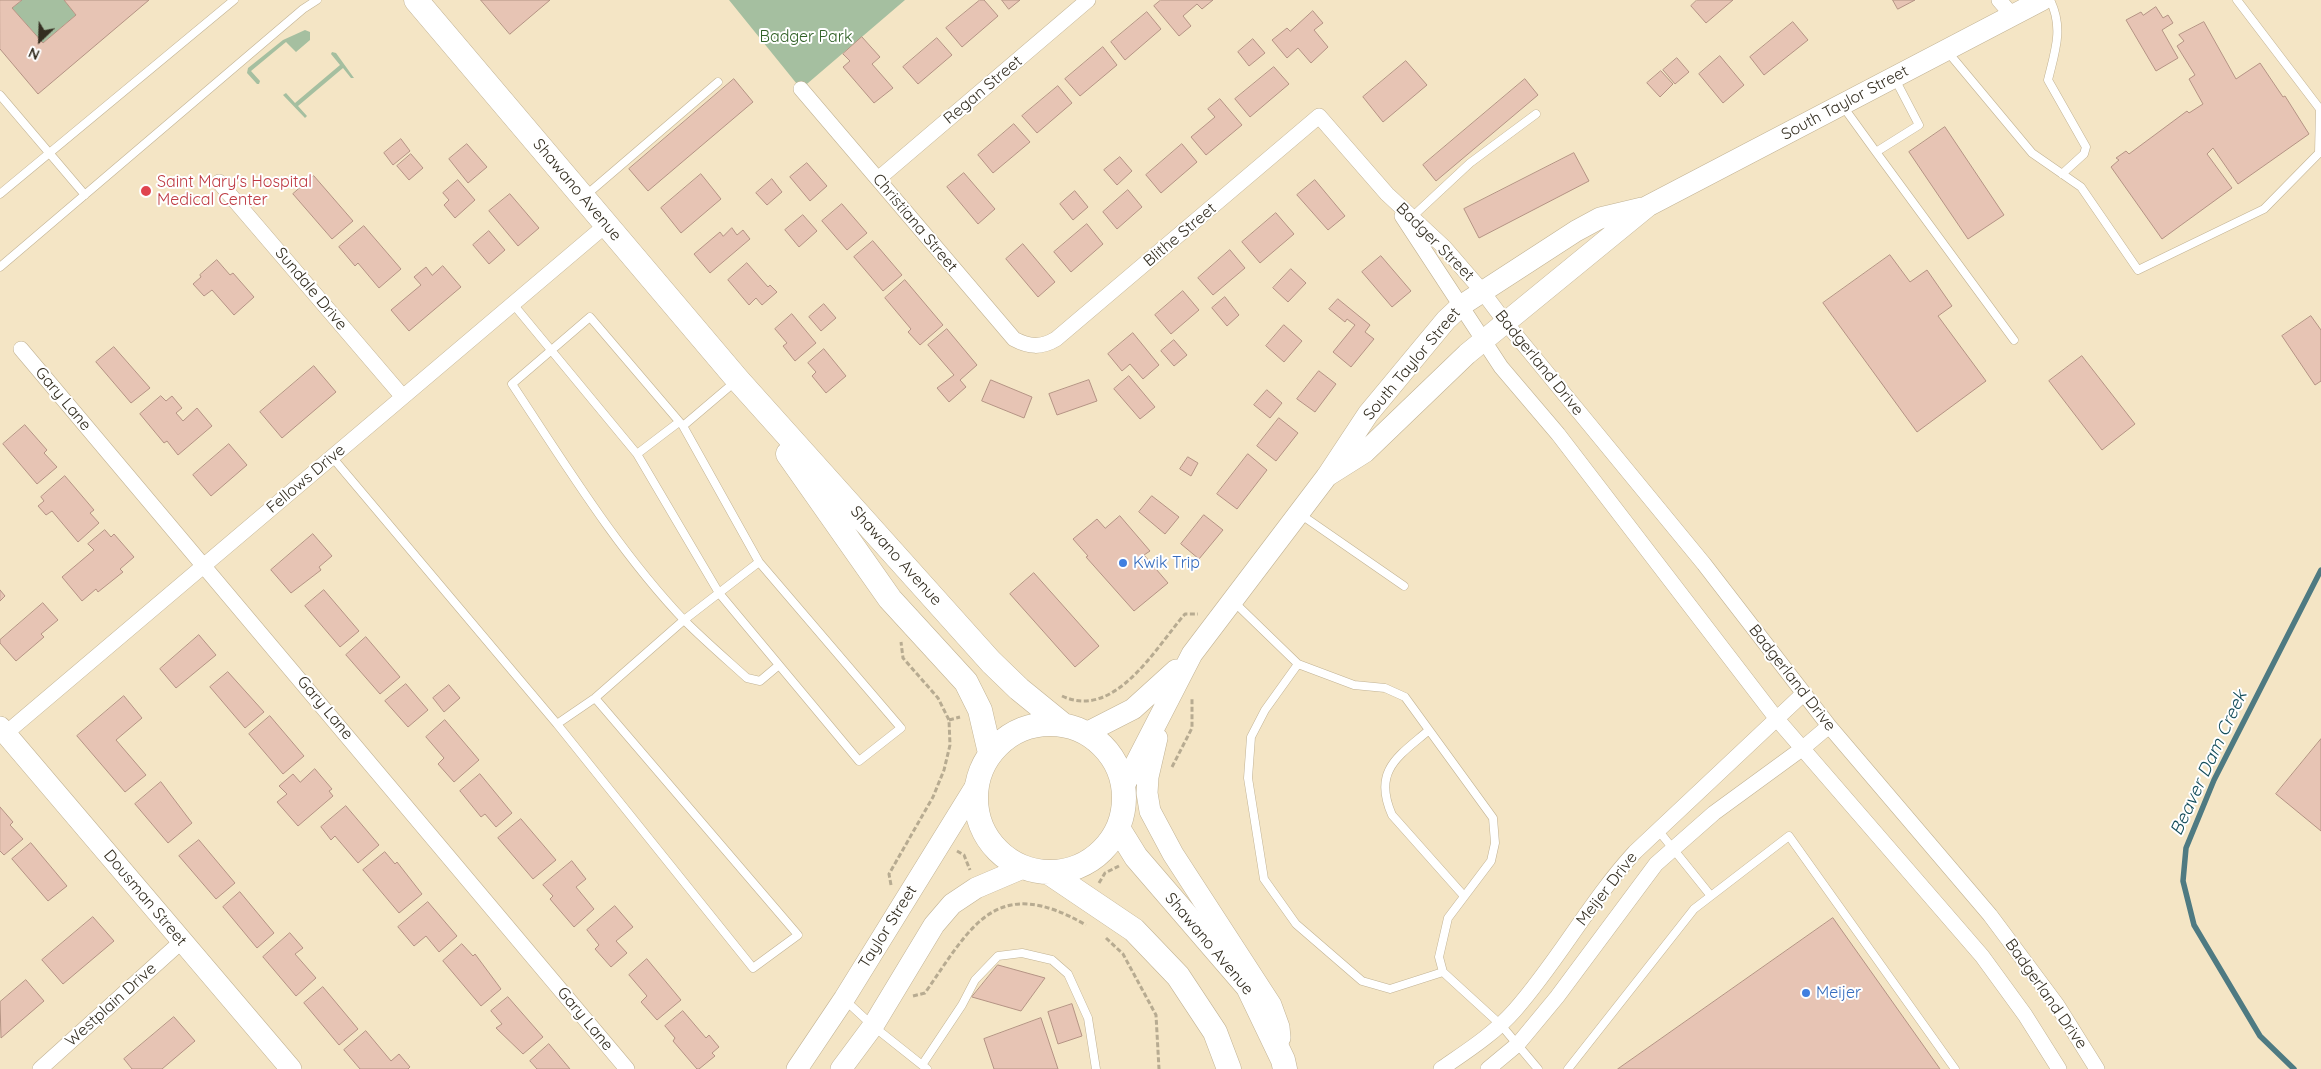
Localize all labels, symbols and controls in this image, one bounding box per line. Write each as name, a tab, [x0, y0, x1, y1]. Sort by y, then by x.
north arrow	[15, 15, 65, 65]
park label: Badger Park	[760, 27, 852, 47]
text: N	[26, 43, 42, 64]
street label: Regan Street	[940, 52, 1026, 128]
street label: South Taylor Street	[1778, 61, 1912, 145]
street label: Shawano Avenue	[529, 135, 625, 245]
street label: Christiana Street	[868, 170, 962, 276]
place label: Saint Mary's Hospital Medical Center	[157, 172, 312, 210]
marker: Saint Mary's Hospital Medical Center	[139, 184, 153, 198]
street label: Blithe Street	[1140, 199, 1220, 271]
street label: Badger Street	[1392, 199, 1478, 285]
street label: Sundale Drive	[271, 244, 351, 334]
street label: South Taylor Street	[1359, 304, 1465, 424]
street label: Badgerland Drive	[1491, 306, 1587, 420]
street label: Gary Lane	[31, 363, 95, 435]
street label: Fellows Drive	[263, 440, 349, 518]
street label: Shawano Avenue	[846, 502, 946, 610]
place label: Kwik Trip	[1133, 553, 1200, 573]
marker: Kwik Trip	[1117, 557, 1129, 569]
street label: Badgerland Drive	[1744, 621, 1840, 735]
street label: Gary Lane	[293, 672, 357, 744]
water label: Beaver Dam Creek	[2166, 687, 2252, 839]
street label: Dousman Street	[99, 846, 191, 950]
street label: Meijer Drive	[1572, 848, 1642, 930]
street label: Taylor Street	[855, 882, 921, 972]
street label: Shawano Avenue	[1161, 889, 1257, 999]
street label: Badgerland Drive	[2001, 935, 2091, 1053]
street label: Westplain Drive	[62, 959, 160, 1051]
street label: Gary Lane	[553, 983, 617, 1055]
place label: Meijer	[1816, 983, 1861, 1003]
marker: Meijer	[1800, 987, 1812, 999]

